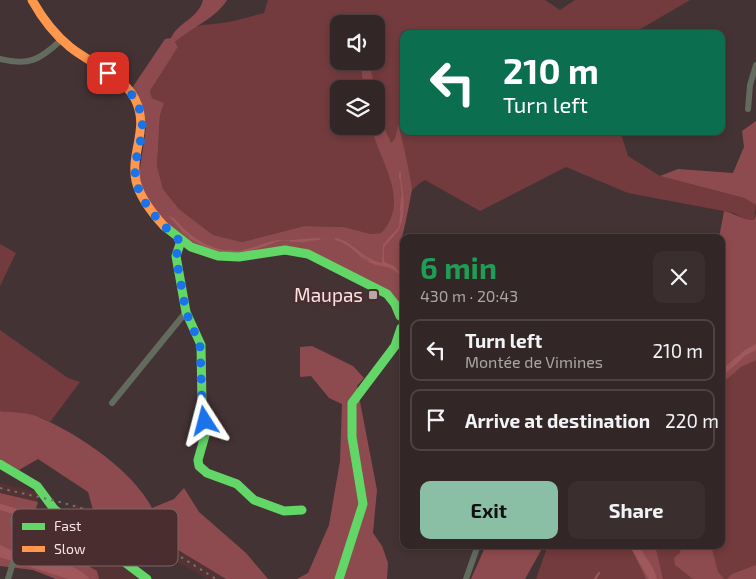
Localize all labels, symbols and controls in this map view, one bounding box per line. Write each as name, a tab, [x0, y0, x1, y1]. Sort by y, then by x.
map controls	[330, 15, 385, 135]
button: sound	[330, 15, 385, 70]
text: 210 m	[503, 49, 599, 91]
icon: left	[420, 50, 485, 115]
pin	[87, 52, 129, 94]
icon: arrive	[94, 59, 122, 87]
button: layers	[330, 80, 385, 135]
text: Turn left	[503, 91, 588, 117]
text: 6 min	[420, 249, 497, 285]
button: close	[653, 251, 705, 303]
place label: Maupas	[294, 283, 363, 306]
text: 430 m · 20:43	[420, 286, 518, 305]
marker: Maupas	[367, 289, 379, 301]
text: Turn left	[465, 329, 542, 352]
icon: left	[422, 336, 450, 364]
text: 210 m	[652, 339, 703, 362]
text: Montée de Vimines	[465, 352, 603, 371]
position arrow	[178, 394, 230, 446]
icon: arrive	[422, 406, 450, 434]
text: Arrive at destination	[465, 409, 650, 432]
text: 220 m	[665, 409, 719, 432]
button: Exit	[420, 481, 558, 539]
button: Share	[568, 481, 705, 539]
legend	[12, 509, 178, 566]
text: Fast	[54, 517, 81, 534]
text: Slow	[54, 540, 86, 557]

